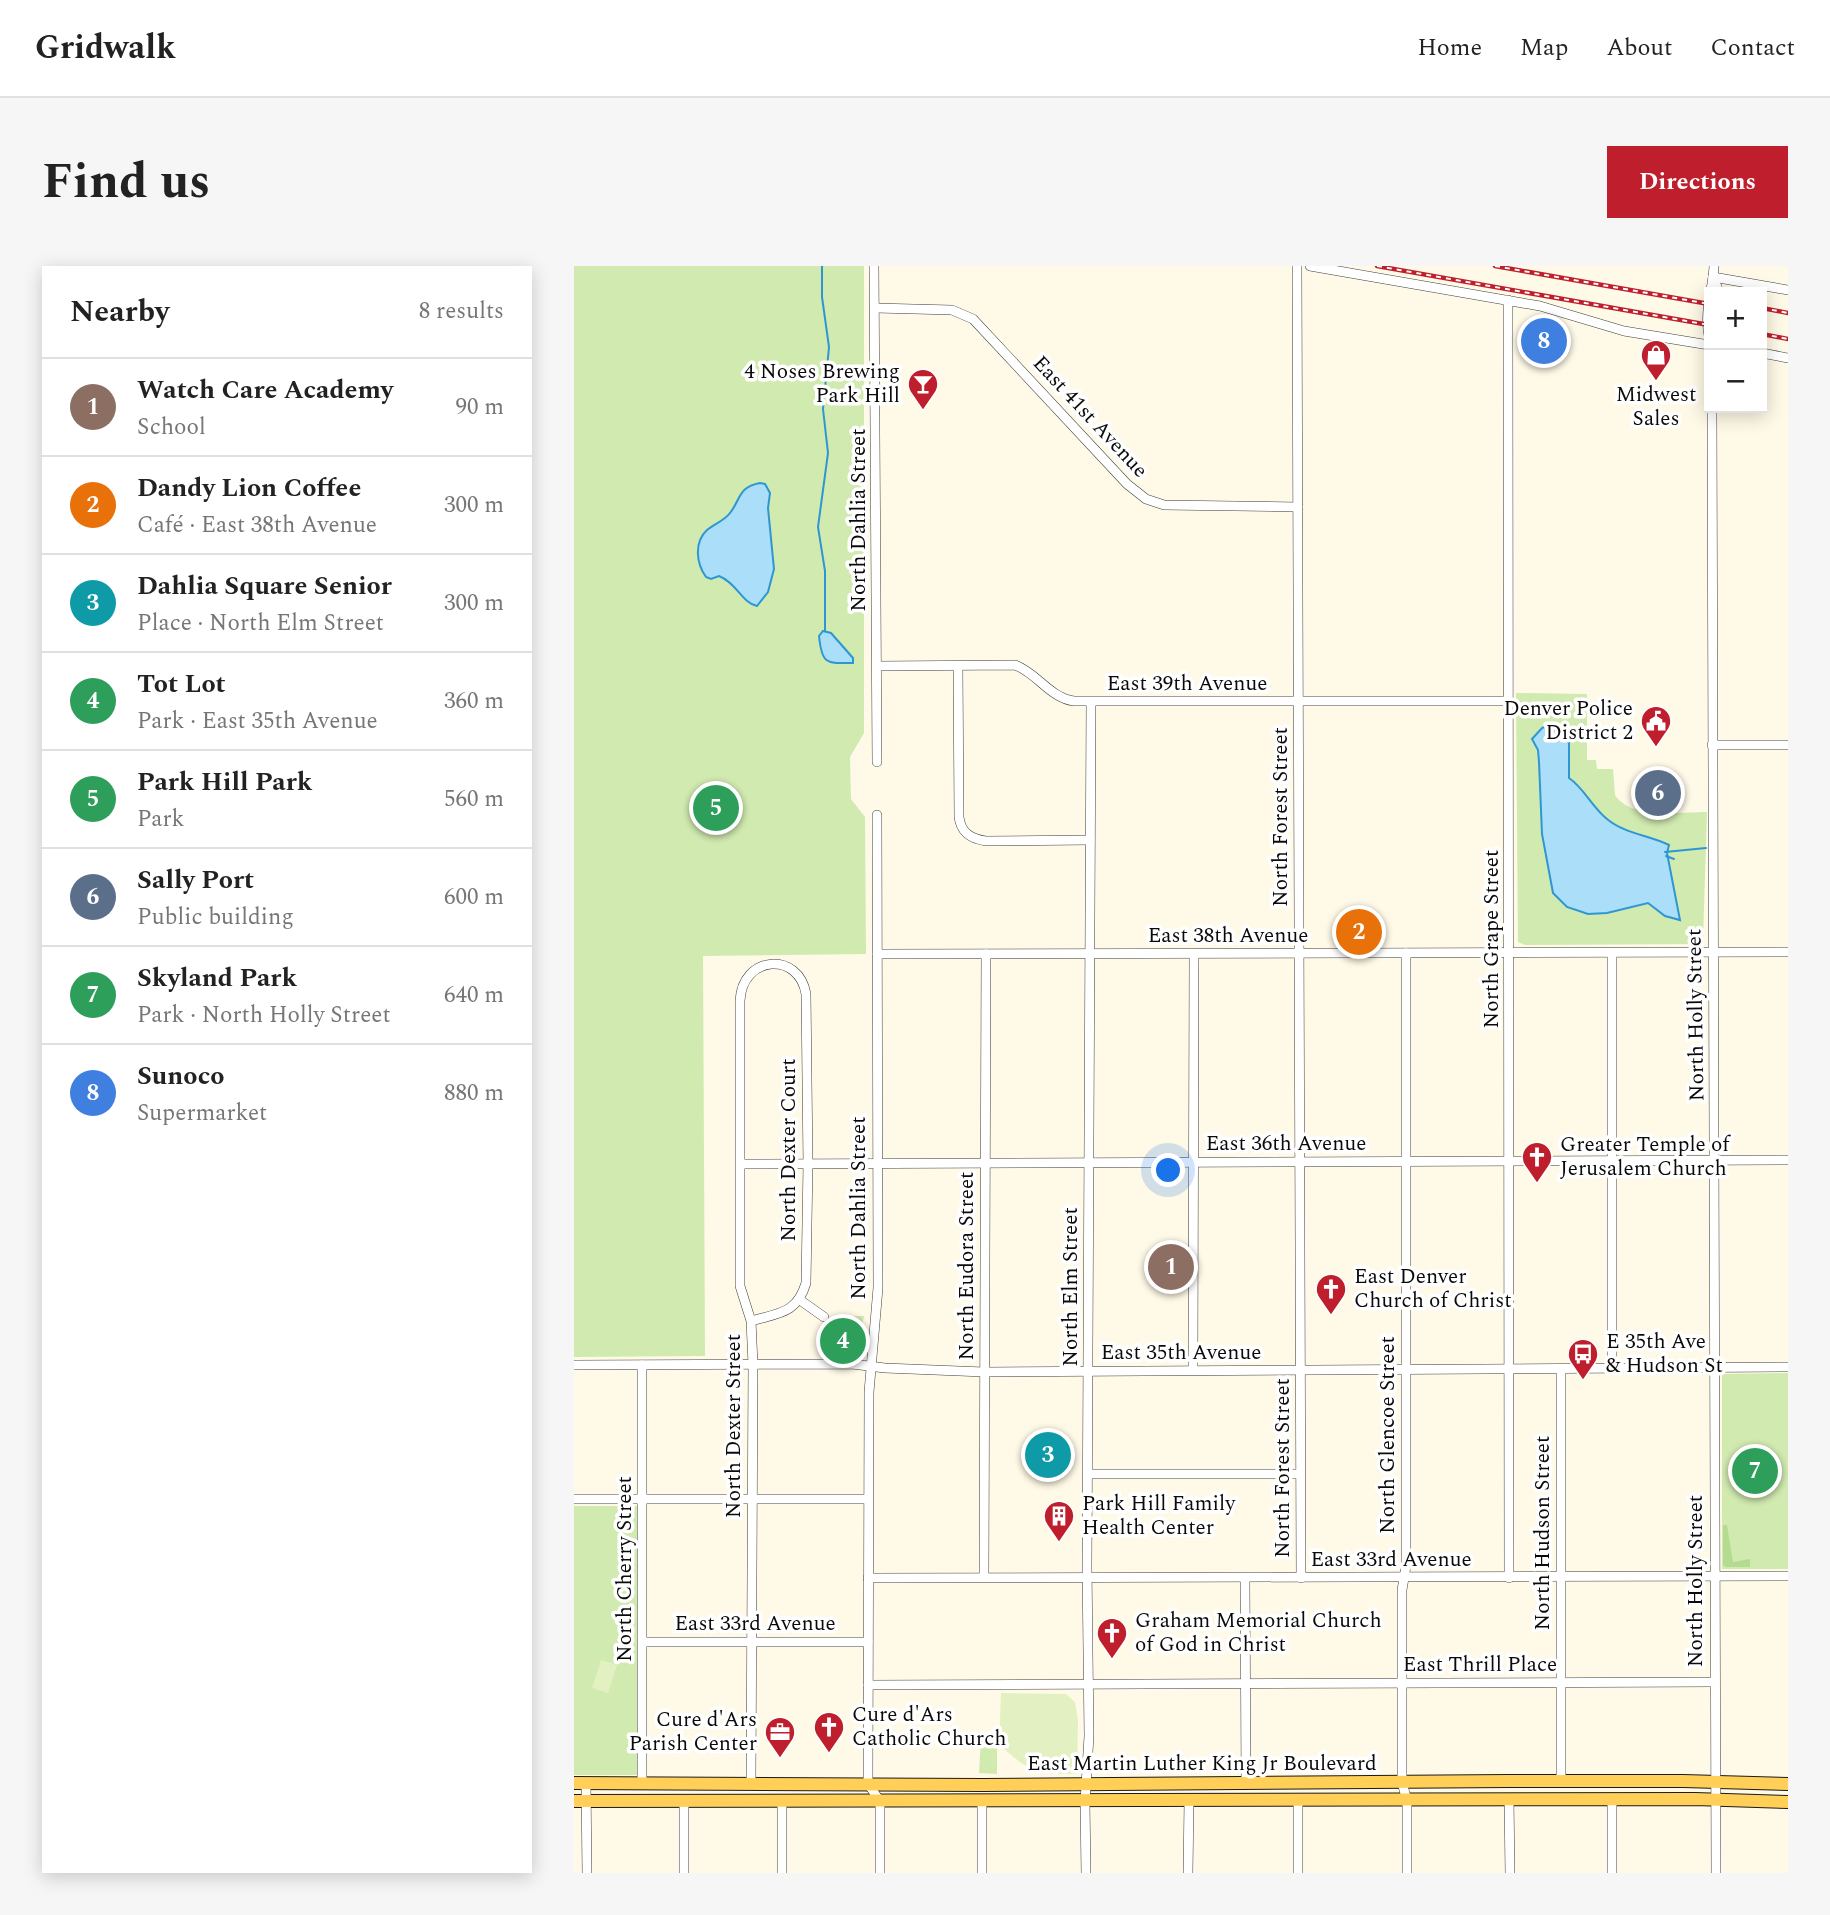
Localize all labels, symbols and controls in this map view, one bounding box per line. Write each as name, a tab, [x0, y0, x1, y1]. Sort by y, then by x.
text: Gridwalk	[35, 23, 176, 73]
text: Home	[1417, 30, 1482, 66]
text: Map	[1520, 30, 1568, 66]
text: About	[1606, 30, 1672, 66]
text: Contact	[1710, 30, 1795, 66]
text: Find us	[42, 145, 210, 220]
button: Directions	[1607, 146, 1788, 218]
map controls	[1704, 287, 1767, 413]
button: +	[1704, 287, 1767, 350]
text: Nearby	[70, 289, 169, 335]
text: 8 results	[419, 294, 504, 329]
pin: 8	[1521, 315, 1567, 367]
shop icon: Midwest Sales	[1639, 338, 1673, 382]
street label: East 41st Avenue	[1025, 349, 1155, 485]
button: −	[1704, 350, 1767, 413]
place label: 4 Noses Brewing Park Hill	[744, 356, 900, 412]
bar icon: 4 Noses Brewing Park Hill	[906, 367, 940, 411]
text: Watch Care Academy	[137, 370, 393, 410]
place label: Midwest Sales	[1616, 379, 1696, 435]
text: 1	[87, 390, 99, 425]
text: 90 m	[455, 390, 504, 425]
text: School	[137, 410, 206, 445]
street label: North Dahlia Street	[843, 428, 875, 612]
text: Dandy Lion Coffee	[137, 468, 361, 508]
text: 2	[87, 488, 99, 523]
text: 300 m	[444, 488, 504, 523]
text: Café · East 38th Avenue	[137, 508, 377, 543]
text: Dahlia Square Senior	[137, 566, 392, 606]
text: 3	[87, 586, 99, 621]
text: 300 m	[444, 586, 504, 621]
text: Place · North Elm Street	[137, 606, 384, 641]
text: Tot Lot	[137, 664, 226, 704]
street label: East 39th Avenue	[1107, 668, 1267, 700]
text: 4	[87, 684, 99, 719]
text: 360 m	[444, 684, 504, 719]
place label: Denver Police District 2	[1503, 693, 1633, 749]
text: Park · East 35th Avenue	[137, 704, 378, 739]
public building icon: Denver Police District 2	[1639, 704, 1673, 748]
street label: North Forest Street	[1265, 727, 1297, 907]
text: Park Hill Park	[137, 762, 312, 802]
pin: 6	[1635, 767, 1681, 819]
text: 5	[87, 782, 99, 817]
text: 560 m	[444, 782, 504, 817]
pin: 5	[693, 782, 739, 834]
text: Park	[137, 802, 184, 837]
street label: North Grape Street	[1476, 850, 1508, 1028]
text: Sally Port	[137, 860, 254, 900]
text: 6	[87, 880, 99, 915]
text: 600 m	[444, 880, 504, 915]
text: Public building	[137, 900, 294, 935]
pin: 2	[1336, 906, 1382, 958]
street label: East 38th Avenue	[1148, 920, 1308, 952]
street label: North Holly Street	[1678, 928, 1714, 1102]
text: Skyland Park	[137, 958, 297, 998]
text: 7	[87, 978, 99, 1013]
text: 640 m	[444, 978, 504, 1013]
text: Park · North Holly Street	[137, 998, 391, 1033]
text: Sunoco	[137, 1056, 225, 1096]
street label: North Dexter Court	[773, 1058, 805, 1242]
text: 8	[87, 1076, 99, 1111]
text: 880 m	[444, 1076, 504, 1111]
text: Supermarket	[137, 1096, 267, 1131]
street label: North Dahlia Street	[843, 1116, 875, 1300]
street label: East 36th Avenue	[1206, 1128, 1366, 1160]
place label: Greater Temple of Jerusalem Church	[1560, 1129, 1731, 1185]
church icon: Greater Temple of Jerusalem Church	[1520, 1140, 1554, 1184]
your location	[1151, 1153, 1185, 1187]
street label: North Eudora Street	[951, 1171, 983, 1361]
street label: North Elm Street	[1055, 1207, 1087, 1367]
pin: 1	[1148, 1241, 1194, 1293]
place label: East Denver Church of Christ	[1354, 1261, 1512, 1317]
church icon: East Denver Church of Christ	[1314, 1272, 1348, 1316]
pin: 4	[820, 1315, 866, 1367]
place label: E 35th Ave & Hudson St	[1606, 1326, 1723, 1382]
street label: North Dexter Street	[718, 1334, 750, 1518]
street label: North Glencoe Street	[1372, 1336, 1404, 1534]
street label: East 35th Avenue	[1101, 1337, 1261, 1369]
bus stop icon: E 35th Ave & Hudson St	[1566, 1337, 1600, 1381]
street label: North Forest Street	[1267, 1378, 1299, 1558]
pin: 3	[1025, 1429, 1071, 1481]
street label: North Hudson Street	[1527, 1436, 1559, 1630]
pin: 7	[1732, 1445, 1778, 1497]
street label: North Cherry Street	[609, 1476, 641, 1662]
place label: Park Hill Family Health Center	[1082, 1488, 1236, 1544]
street label: North Holly Street	[1680, 1495, 1712, 1667]
building icon: Park Hill Family Health Center	[1042, 1499, 1076, 1543]
street label: East 33rd Avenue	[1310, 1544, 1472, 1576]
place label: Graham Memorial Church of God in Christ	[1135, 1605, 1382, 1661]
street label: East 33rd Avenue	[674, 1608, 836, 1640]
church icon: Graham Memorial Church of God in Christ	[1095, 1616, 1129, 1660]
street label: East Thrill Place	[1403, 1649, 1557, 1681]
place label: Cure d'Ars Catholic Church	[852, 1699, 1006, 1755]
place label: Cure d'Ars Parish Center	[629, 1704, 757, 1760]
church icon: Cure d'Ars Catholic Church	[812, 1710, 846, 1754]
office icon: Cure d'Ars Parish Center	[763, 1715, 797, 1759]
street label: East Martin Luther King Jr Boulevard	[1027, 1748, 1377, 1780]

